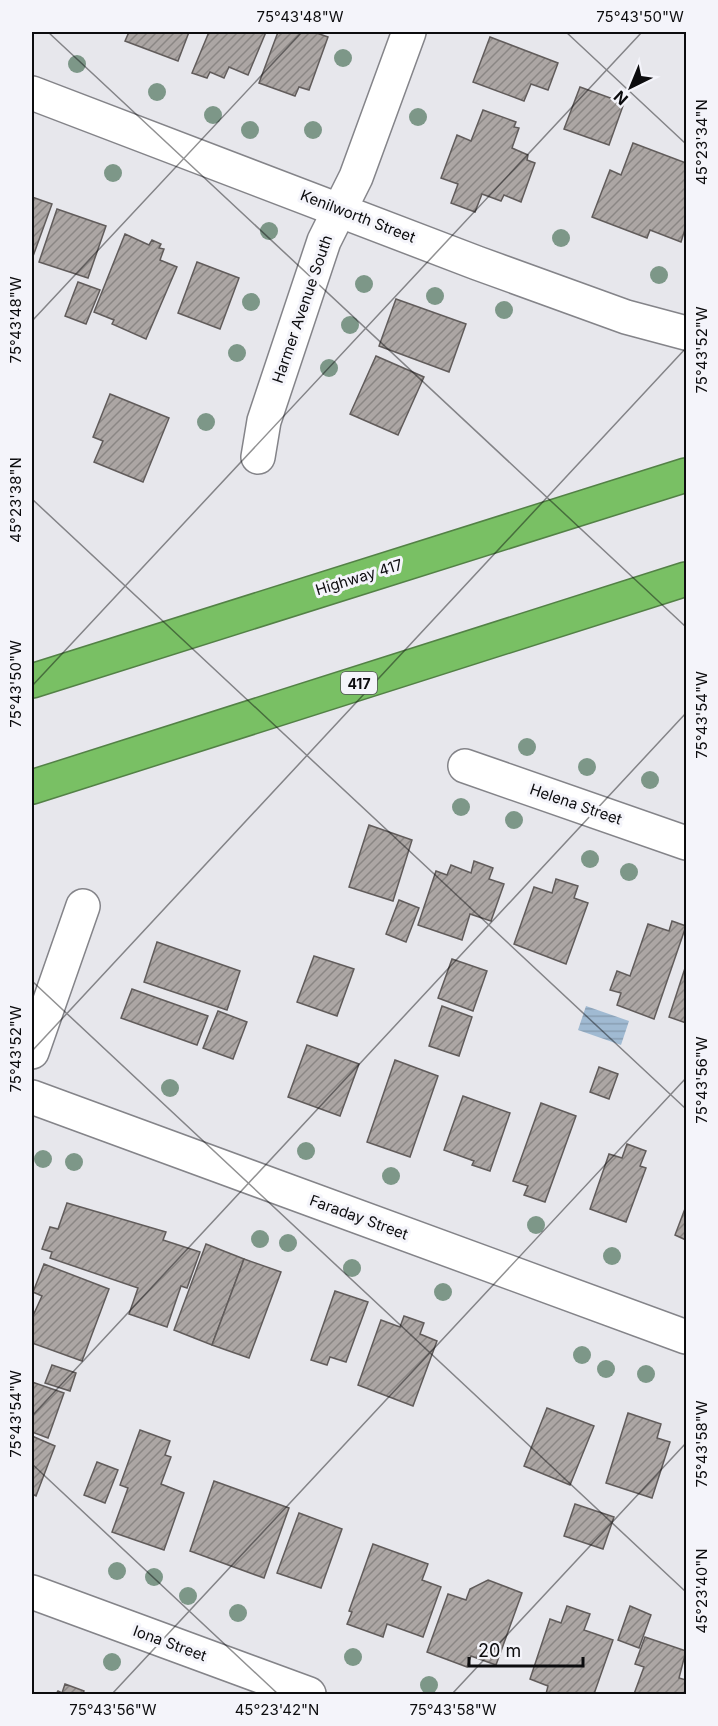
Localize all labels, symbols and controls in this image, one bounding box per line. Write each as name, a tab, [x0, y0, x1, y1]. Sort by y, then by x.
text: 75°43'48"W	[257, 7, 344, 26]
text: 75°43'50"W	[596, 7, 684, 26]
north arrow	[601, 57, 661, 117]
text: N	[609, 86, 632, 109]
text: 45°23'34"N	[692, 99, 711, 185]
street label: Kenilworth Street	[298, 185, 418, 247]
street label: Harmer Avenue South	[268, 232, 336, 386]
text: 75°43'48"W	[6, 276, 25, 363]
text: 75°43'52"W	[692, 306, 711, 394]
text: 45°23'38"N	[6, 457, 25, 543]
street label: Highway 417	[313, 555, 405, 599]
text: 75°43'50"W	[6, 640, 25, 728]
text: 75°43'54"W	[692, 671, 711, 759]
road number: 417	[341, 672, 377, 694]
street label: Helena Street	[527, 779, 625, 829]
text: 75°43'52"W	[6, 1005, 25, 1093]
text: 75°43'56"W	[692, 1036, 711, 1124]
street label: Faraday Street	[307, 1190, 411, 1244]
text: 75°43'54"W	[6, 1370, 25, 1458]
text: 75°43'58"W	[692, 1400, 711, 1488]
text: 45°23'40"N	[692, 1548, 711, 1634]
street label: Iona Street	[131, 1621, 209, 1665]
scale bar	[469, 1630, 583, 1668]
text: 20 m	[478, 1640, 521, 1661]
text: 75°43'56"W	[69, 1700, 157, 1719]
text: 45°23'42"N	[235, 1700, 319, 1719]
text: 75°43'58"W	[409, 1700, 497, 1719]

